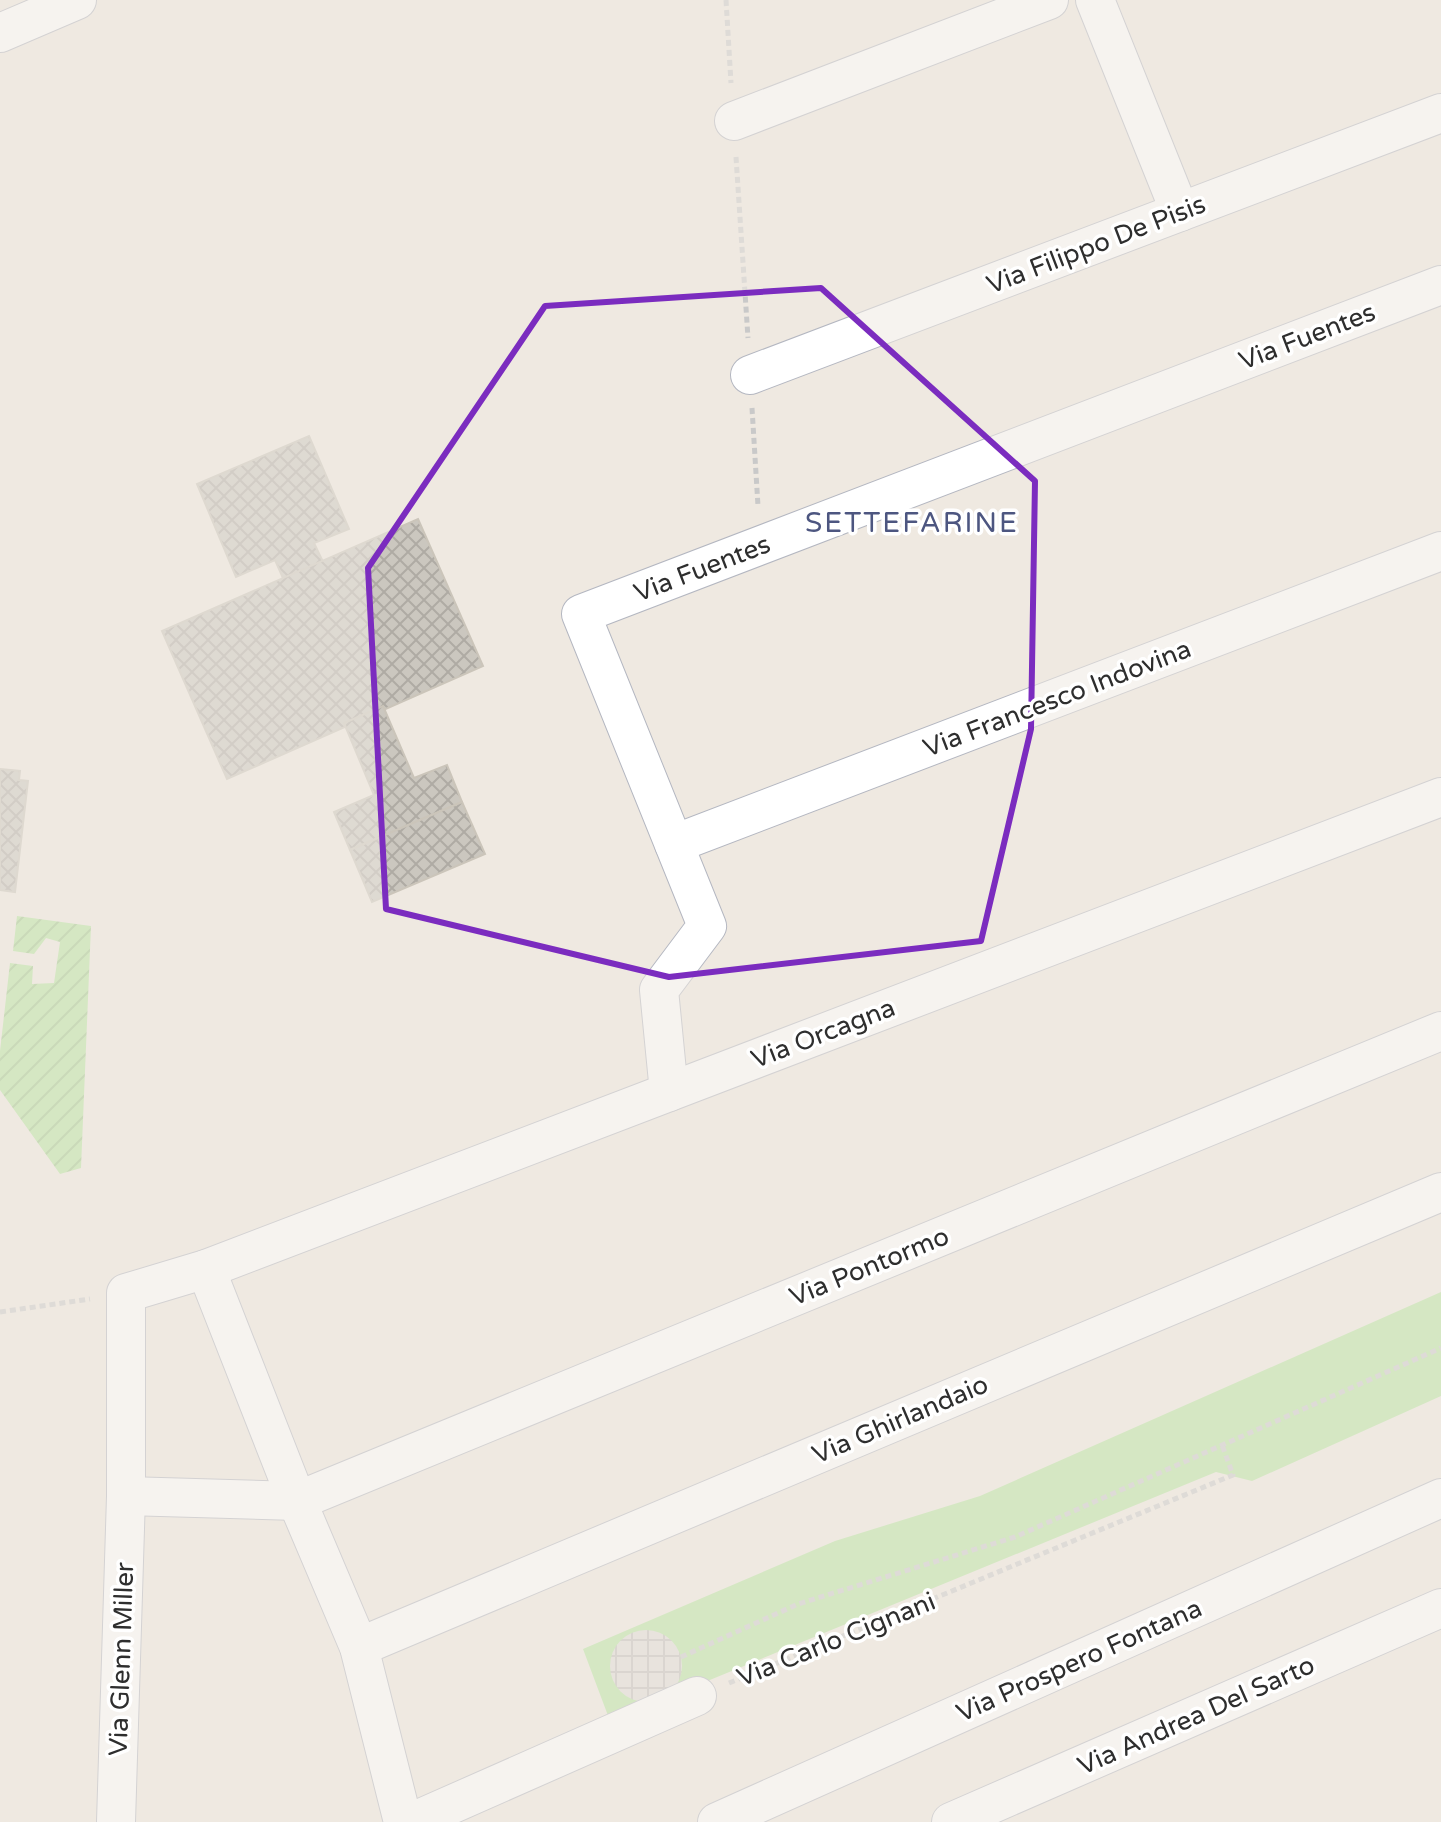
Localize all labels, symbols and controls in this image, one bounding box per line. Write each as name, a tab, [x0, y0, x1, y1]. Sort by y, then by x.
street label: Via Filippo De Pisis	[982, 188, 1210, 300]
street label: Via Fuentes	[1235, 296, 1380, 377]
district label: SETTEFARINE	[805, 506, 1019, 540]
street label: Via Fuentes	[630, 528, 775, 609]
street label: Via Francesco Indovina	[919, 633, 1195, 764]
street label: Via Orcagna	[747, 992, 899, 1075]
street label: Via Pontormo	[785, 1220, 953, 1313]
street label: Via Ghirlandaio	[808, 1369, 993, 1470]
street label: Via Glenn Miller	[103, 1562, 140, 1756]
street label: Via Carlo Cignani	[733, 1586, 940, 1693]
street label: Via Prospero Fontana	[952, 1592, 1207, 1729]
street label: Via Andrea Del Sarto	[1073, 1649, 1319, 1782]

